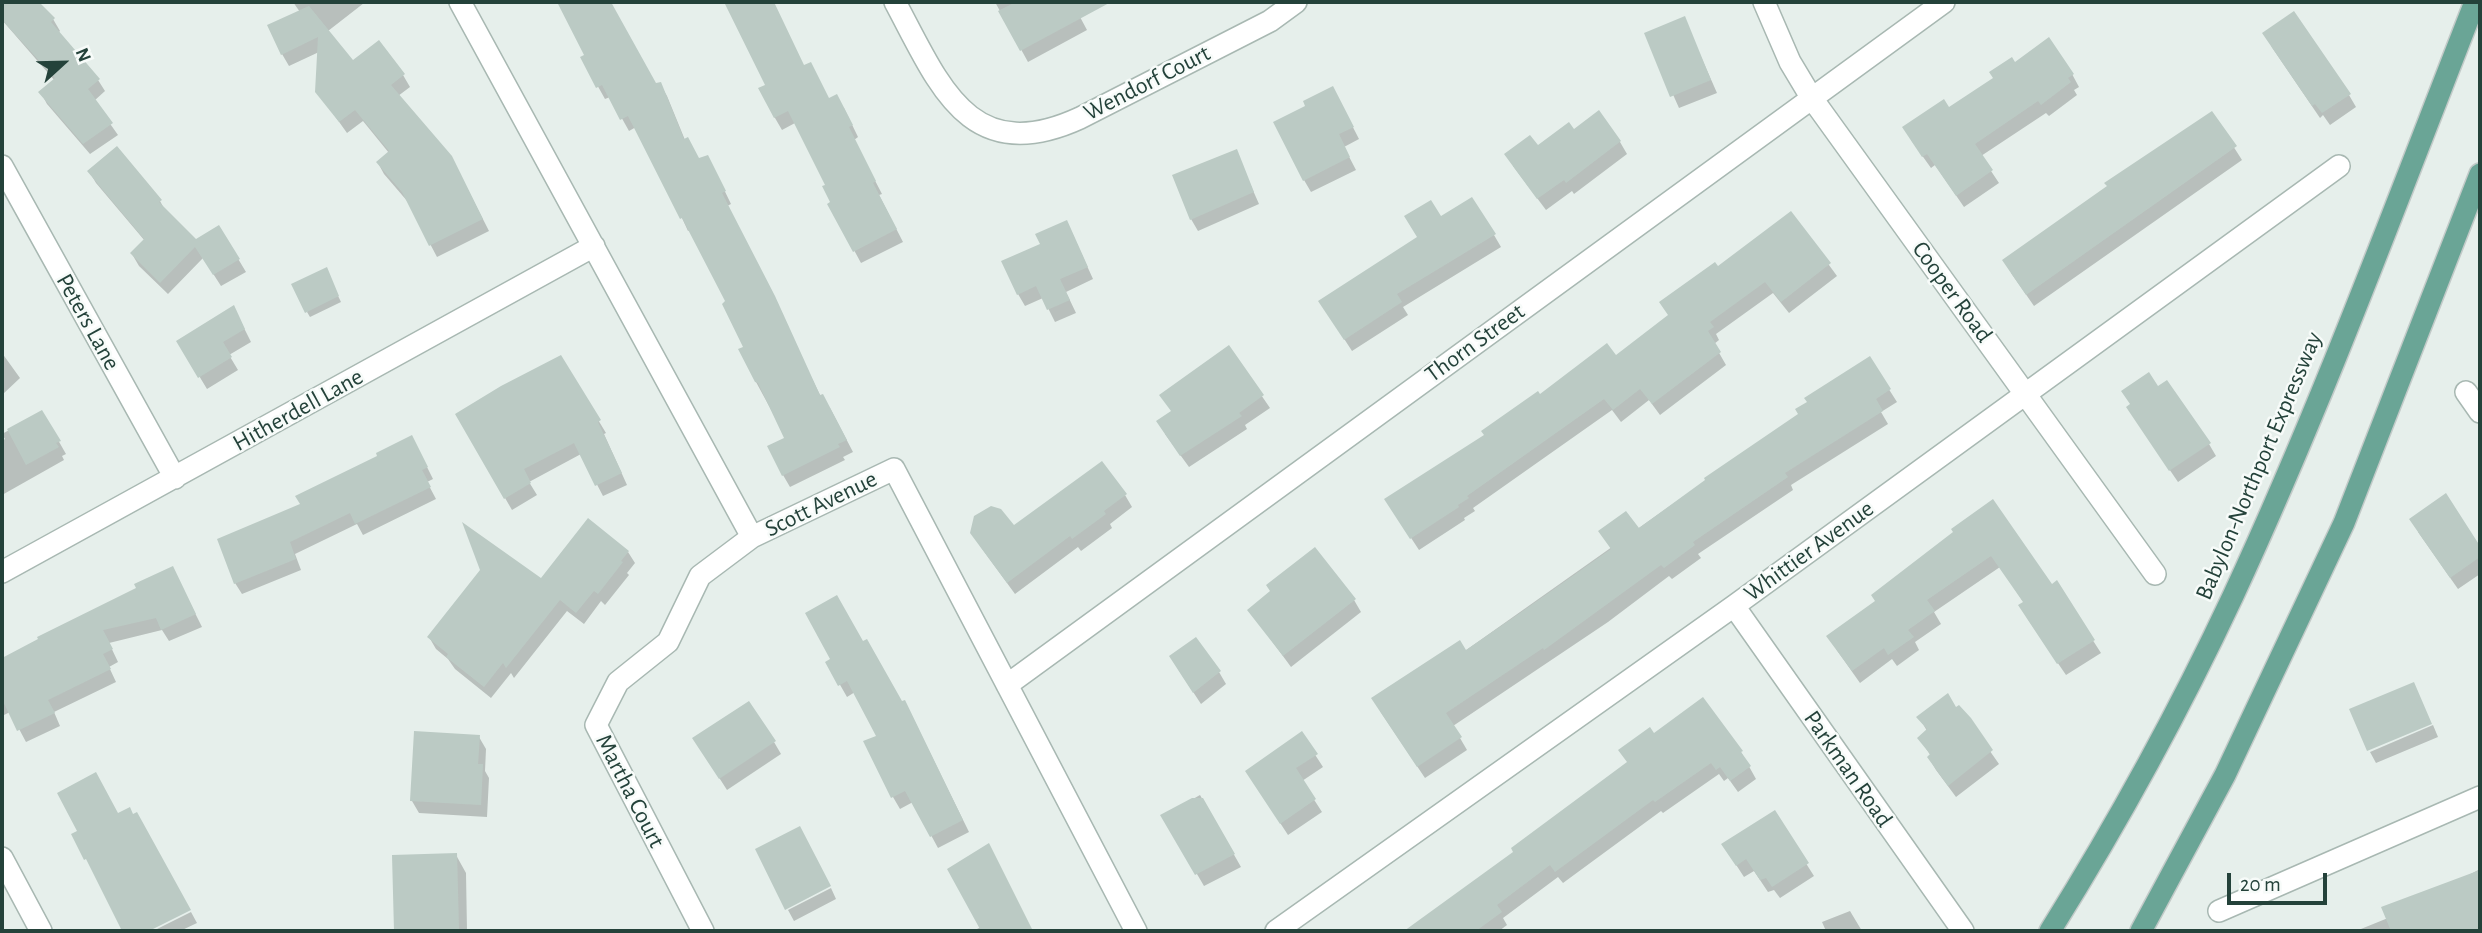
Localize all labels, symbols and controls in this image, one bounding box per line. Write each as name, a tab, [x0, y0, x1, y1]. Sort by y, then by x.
north arrow	[28, 28, 98, 98]
street label: Wendorf Court	[1079, 39, 1215, 127]
text: N	[72, 45, 94, 65]
street label: Cooper Road	[1906, 236, 1998, 348]
street label: Peters Lane	[50, 269, 126, 375]
street label: Thorn Street	[1420, 297, 1530, 389]
street label: Babylon-Northport Expressway	[2189, 328, 2329, 604]
street label: Hitherdell Lane	[228, 362, 368, 458]
street label: Scott Avenue	[760, 465, 882, 543]
street label: Whittier Avenue	[1739, 494, 1879, 608]
street label: Parkman Road	[1797, 705, 1899, 833]
street label: Martha Court	[589, 729, 671, 853]
scale bar	[2230, 860, 2330, 904]
text: 20 m	[2240, 874, 2281, 895]

